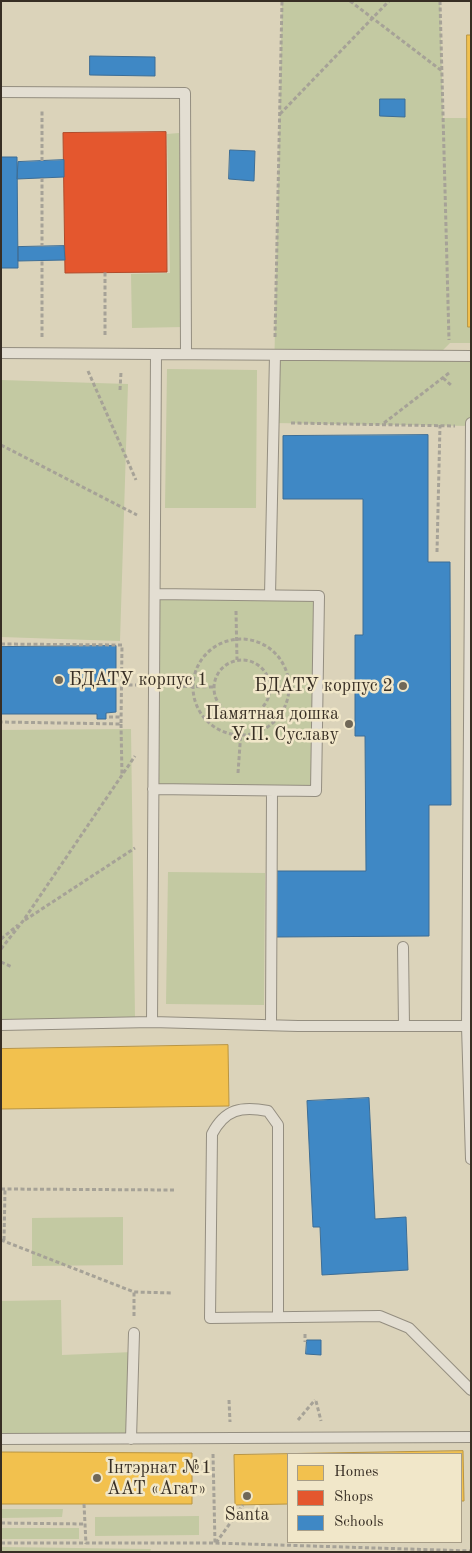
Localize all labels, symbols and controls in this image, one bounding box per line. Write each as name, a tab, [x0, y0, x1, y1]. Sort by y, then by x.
place label: БДАТУ корпус 1	[69, 669, 208, 691]
marker: БДАТУ корпус 1	[53, 674, 65, 686]
place label: БДАТУ корпус 2	[254, 675, 393, 697]
marker: БДАТУ корпус 2	[397, 680, 409, 692]
place label: Памятная дошка У.П. Суславу	[205, 703, 339, 746]
marker: Памятная дошка У.П. Суславу	[343, 718, 355, 730]
legend	[287, 1453, 462, 1543]
place label: Інтэрнат №1 ААТ «Агат»	[107, 1457, 212, 1500]
text: Homes	[334, 1465, 379, 1480]
marker: Інтэрнат №1 ААТ «Агат»	[91, 1472, 103, 1484]
marker: Santa	[241, 1490, 253, 1502]
text: Shops	[334, 1490, 373, 1505]
place label: Santa	[225, 1504, 269, 1526]
text: Schools	[334, 1515, 383, 1530]

